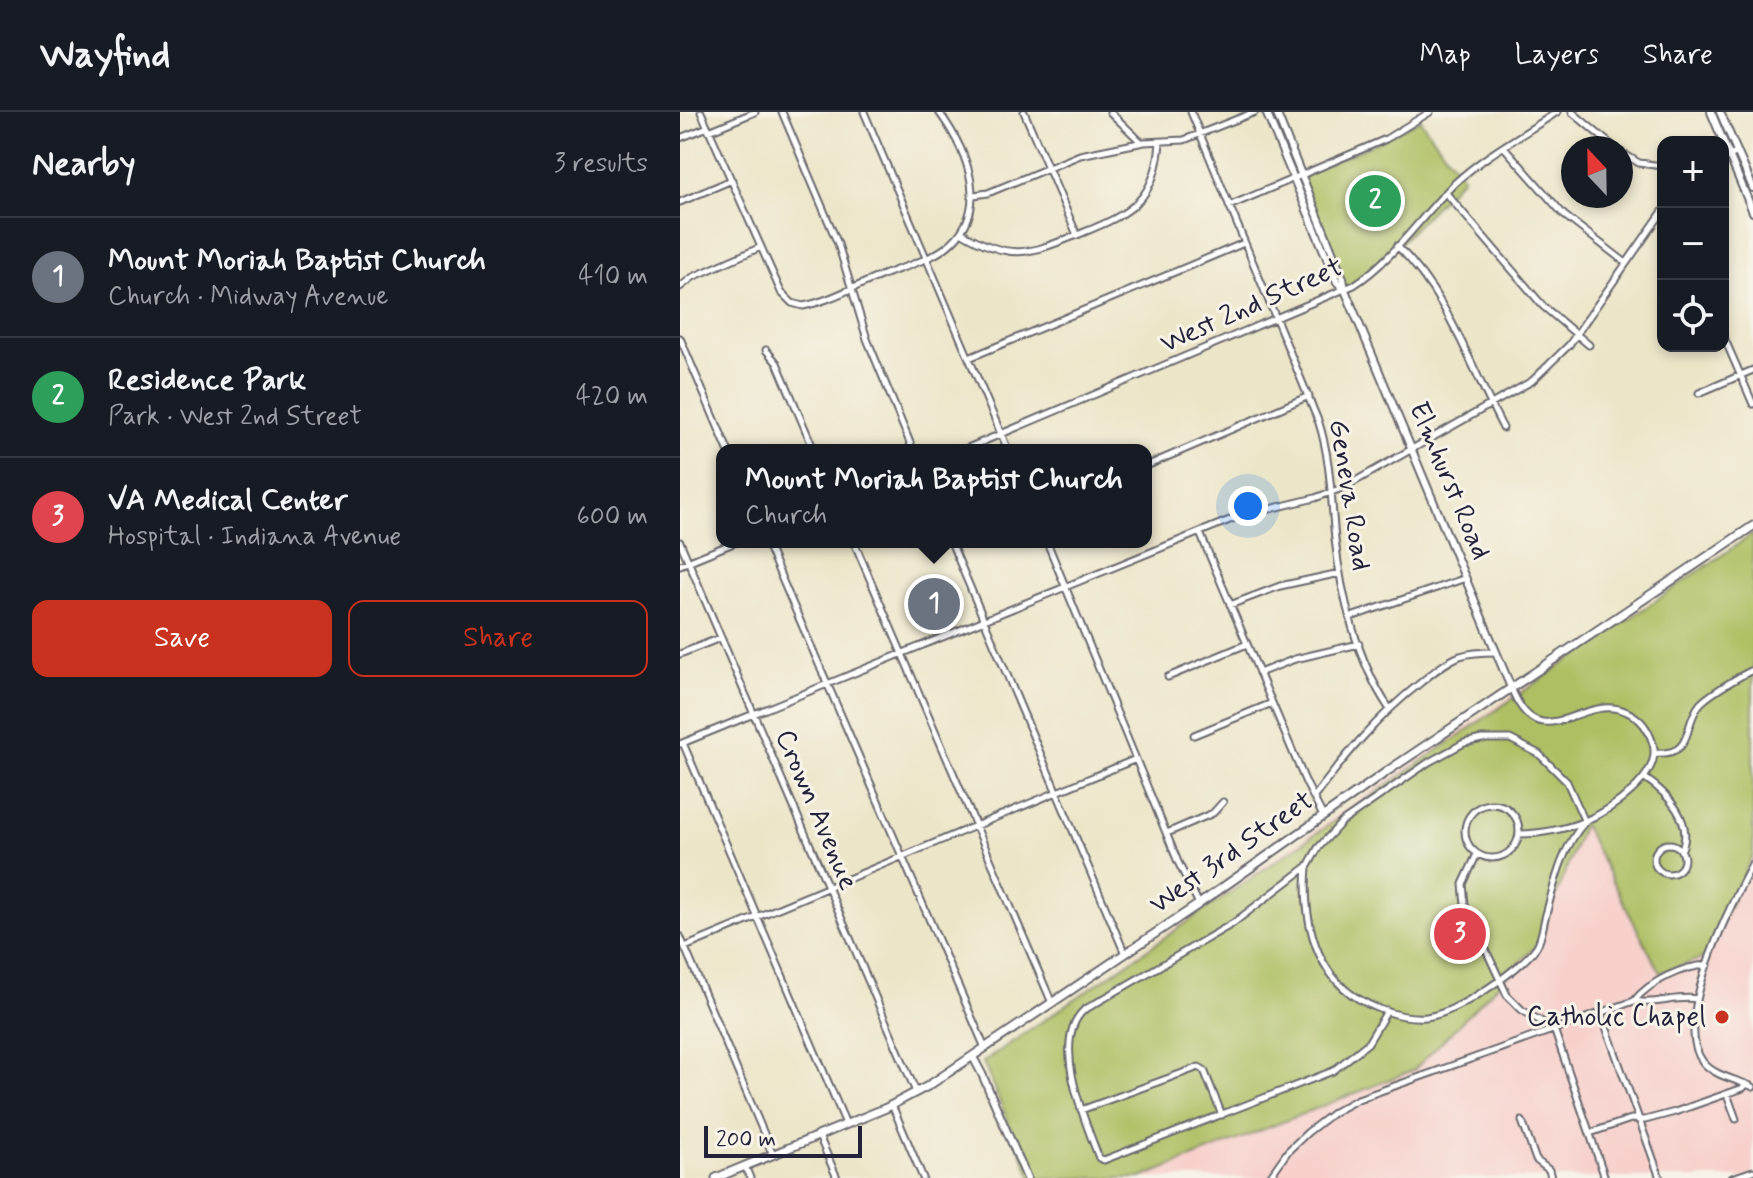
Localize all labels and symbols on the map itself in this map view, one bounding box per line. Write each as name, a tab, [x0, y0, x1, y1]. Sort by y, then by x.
north arrow	[1561, 136, 1633, 208]
pin: 2	[1349, 171, 1401, 231]
street label: West 2nd Street	[1155, 249, 1349, 363]
street label: Elmhurst Road	[1399, 396, 1499, 566]
street label: Geneva Road	[1319, 417, 1379, 573]
your location	[1228, 486, 1268, 526]
pin: 1	[908, 574, 960, 634]
street label: Crown Avenue	[766, 724, 866, 896]
street label: West 3rd Street	[1143, 783, 1321, 923]
pin: 3	[1434, 904, 1486, 964]
place label: Catholic Chapel	[1527, 999, 1706, 1036]
marker: Catholic Chapel	[1713, 1008, 1731, 1026]
scale bar	[704, 1122, 862, 1158]

